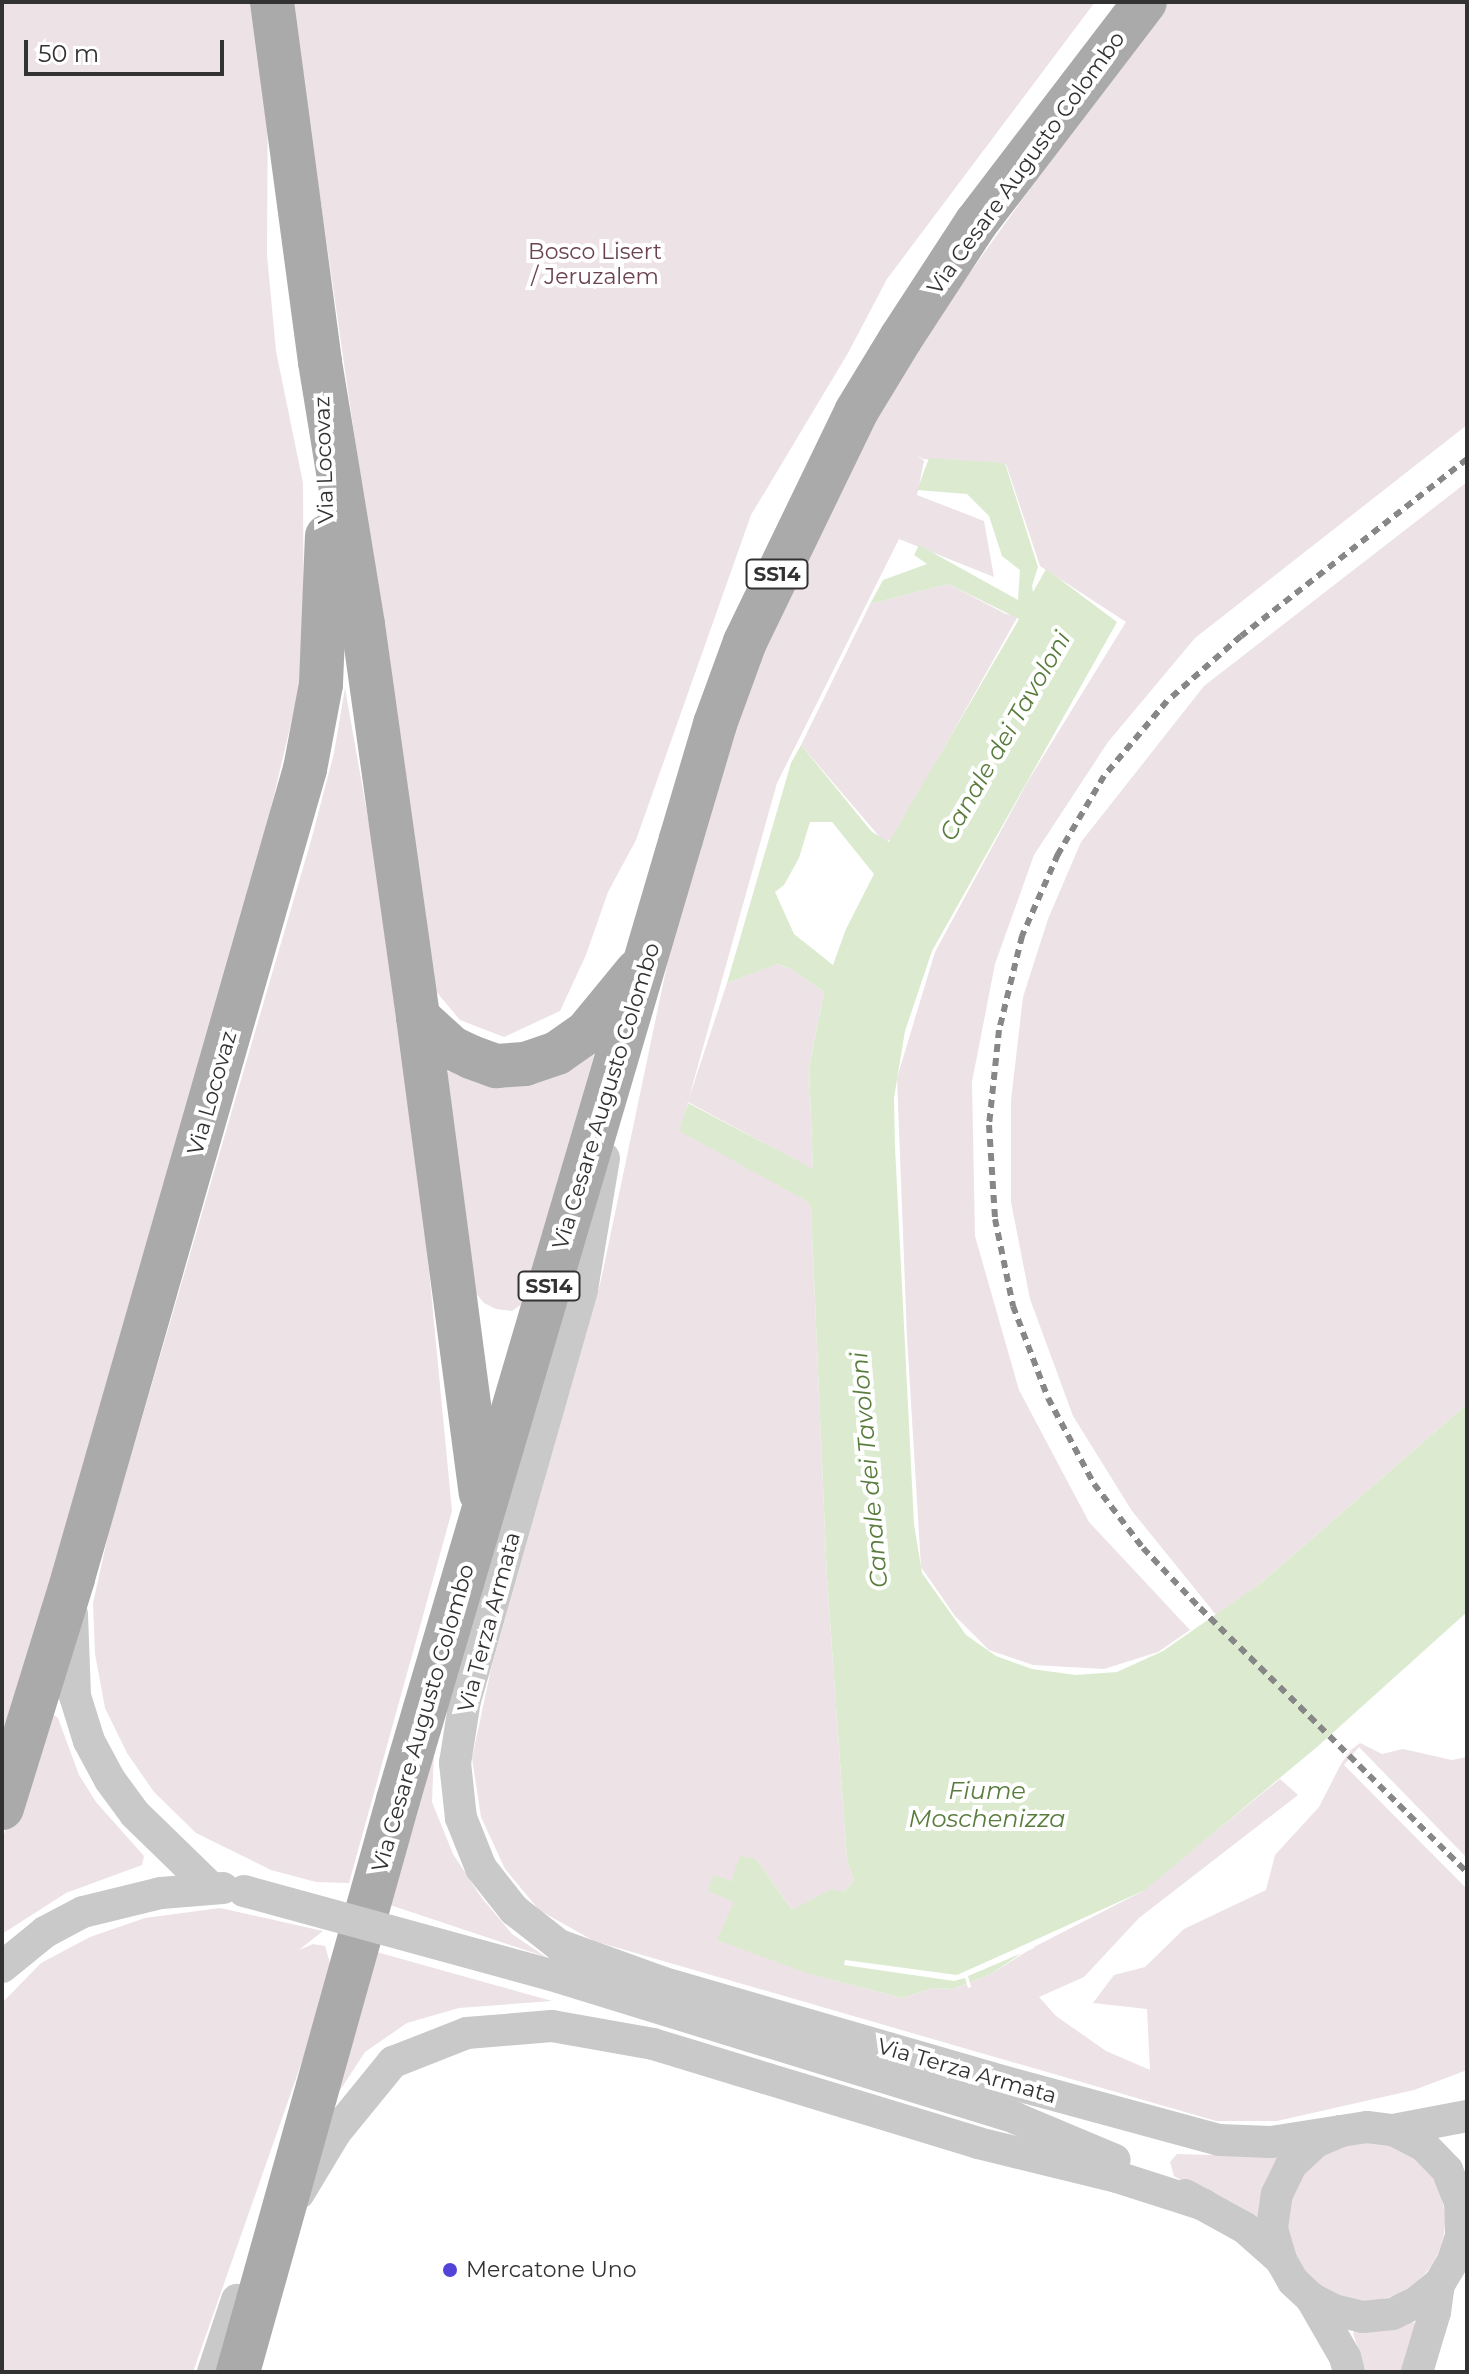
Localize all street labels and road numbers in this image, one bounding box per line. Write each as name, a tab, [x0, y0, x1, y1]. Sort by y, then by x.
street label: Via Cesare Augusto Colombo	[922, 26, 1130, 300]
street label: Via Locovaz	[309, 396, 339, 524]
road number: SS14	[745, 558, 809, 590]
street label: Via Cesare Augusto Colombo	[547, 940, 665, 1252]
street label: Via Locovaz	[182, 1028, 242, 1158]
road number: SS14	[517, 1270, 581, 1302]
street label: Via Terza Armata	[452, 1529, 526, 1715]
street label: Via Cesare Augusto Colombo	[366, 1561, 480, 1875]
street label: Via Terza Armata	[874, 2033, 1060, 2109]

